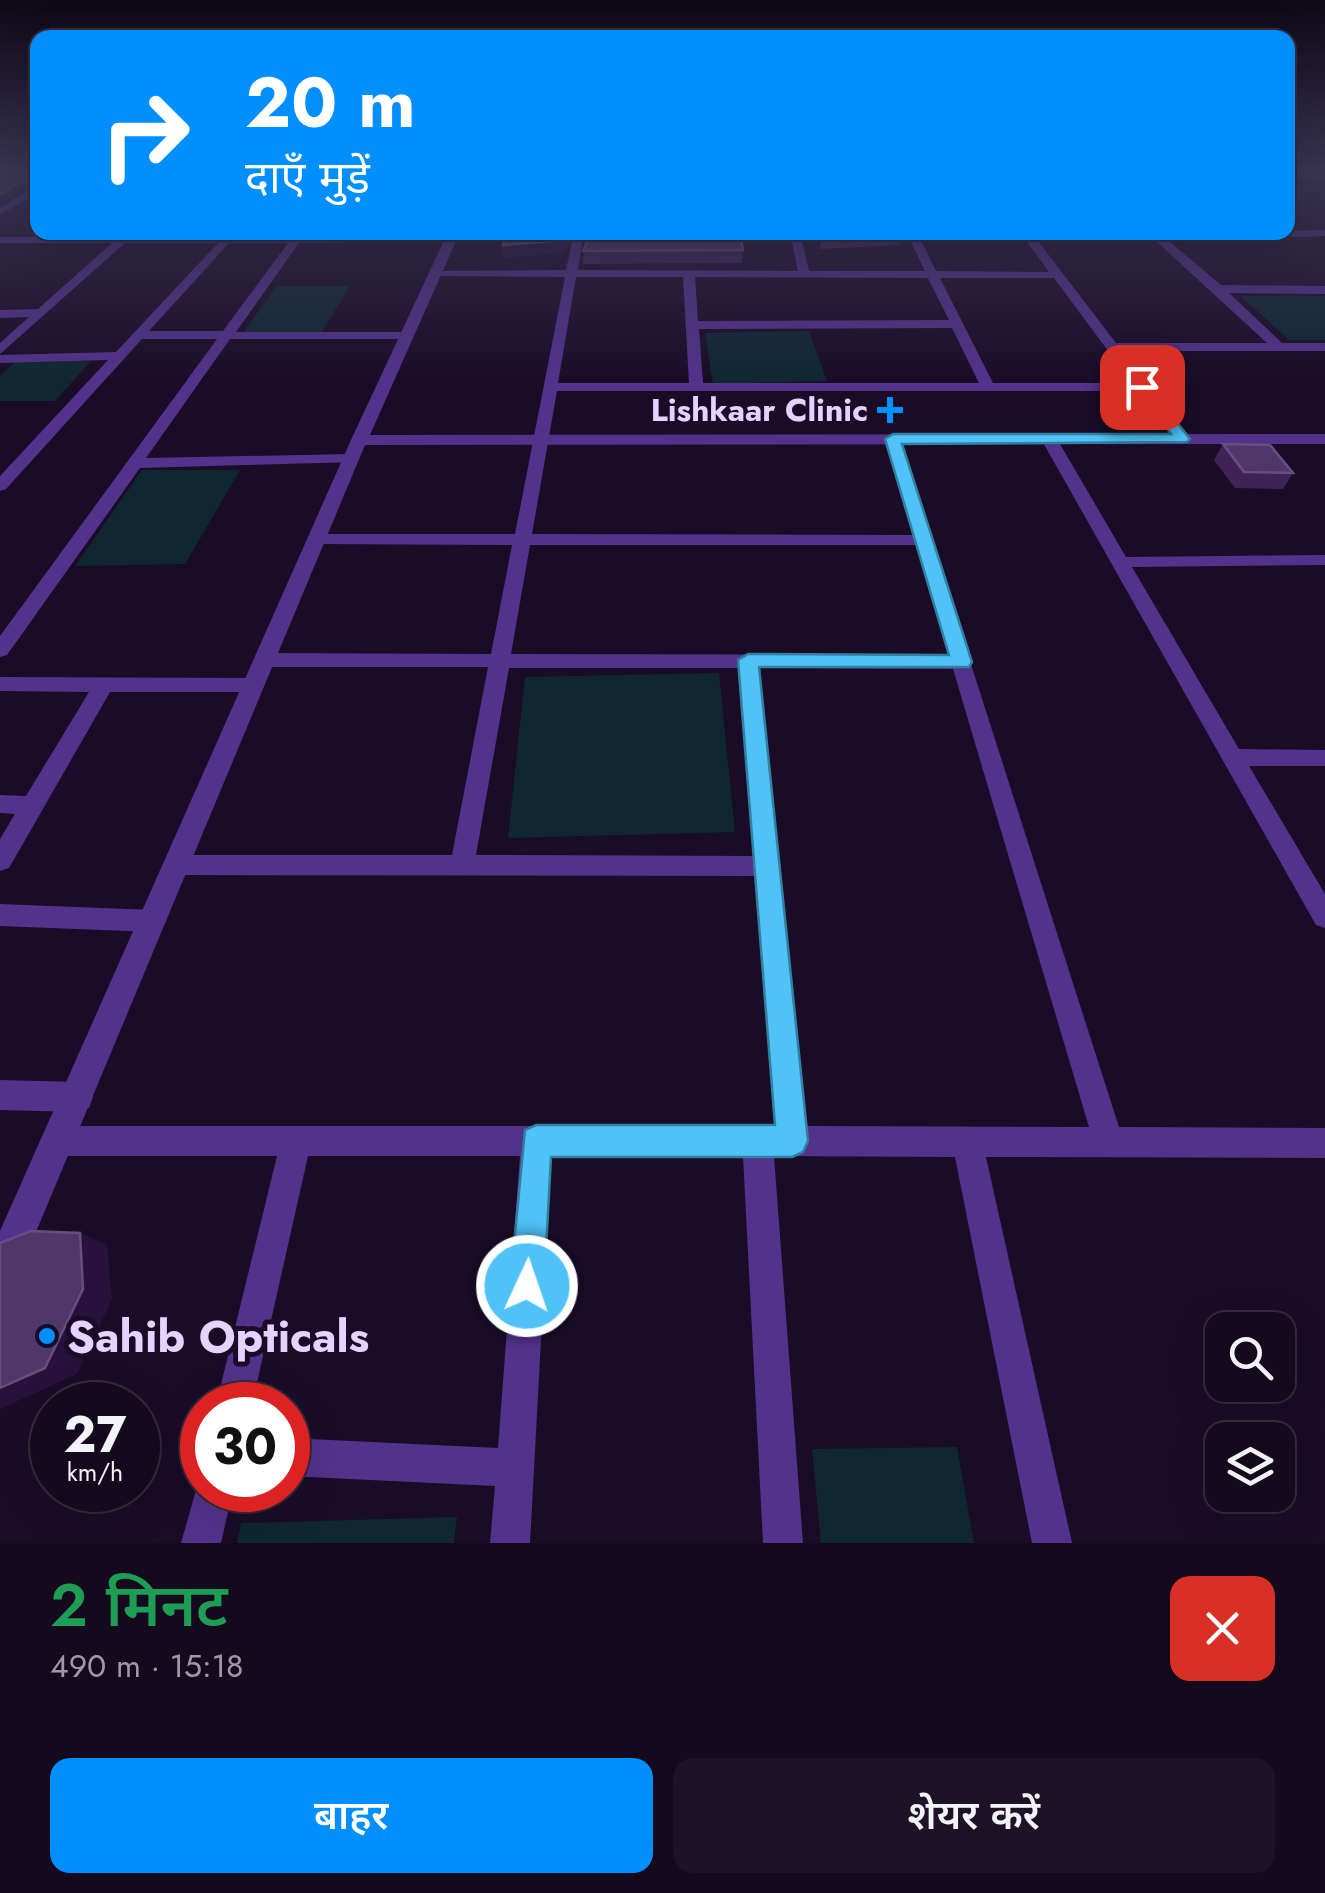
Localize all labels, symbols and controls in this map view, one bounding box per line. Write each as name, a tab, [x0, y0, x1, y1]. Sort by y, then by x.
text: 20 m	[245, 52, 416, 153]
icon: right	[80, 70, 210, 200]
text: दाएँ मुड़ें	[245, 145, 370, 210]
pin	[1100, 345, 1185, 430]
icon: arrive	[1115, 360, 1170, 415]
place label: Lishkaar Clinic	[651, 387, 868, 433]
marker: Lishkaar Clinic	[877, 397, 903, 423]
position arrow	[475, 1234, 579, 1338]
place label: Sahib Opticals	[67, 1304, 369, 1369]
map controls	[1205, 1312, 1295, 1512]
button: search	[1205, 1312, 1295, 1402]
marker: Sahib Opticals	[36, 1325, 58, 1347]
speed limit sign: 30	[180, 1382, 310, 1512]
text: 27	[64, 1398, 126, 1471]
button: layers	[1205, 1422, 1295, 1512]
text: km/h	[67, 1454, 123, 1490]
text: 2 मिनट	[50, 1562, 228, 1649]
button: close	[1170, 1576, 1275, 1681]
text: 490 m · 15:18	[50, 1643, 244, 1689]
button: बाहर	[50, 1758, 653, 1873]
button: शेयर करें	[673, 1758, 1275, 1873]

